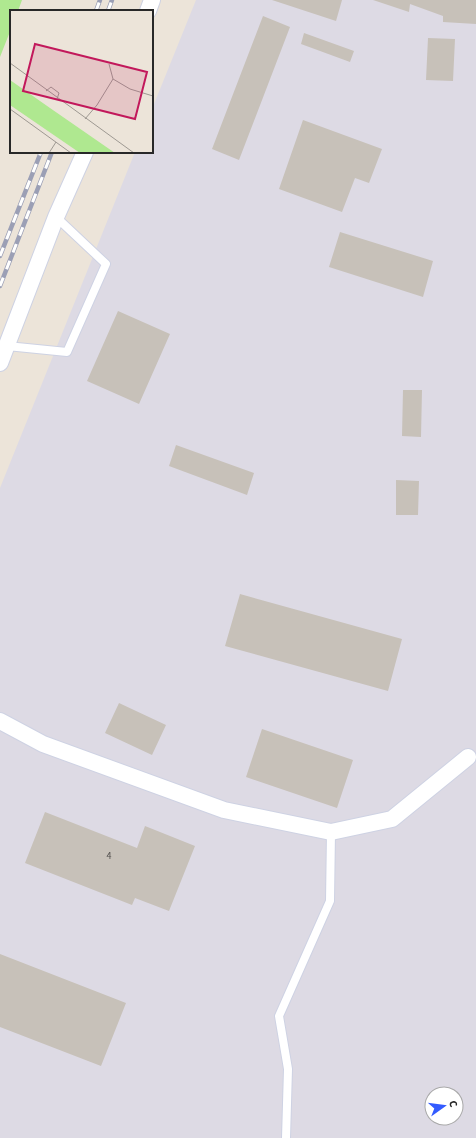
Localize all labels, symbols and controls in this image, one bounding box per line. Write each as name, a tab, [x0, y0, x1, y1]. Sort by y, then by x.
inset map	[10, 10, 153, 153]
house number: 4	[107, 849, 112, 863]
north arrow	[424, 1086, 464, 1126]
text: С	[445, 1099, 461, 1109]

